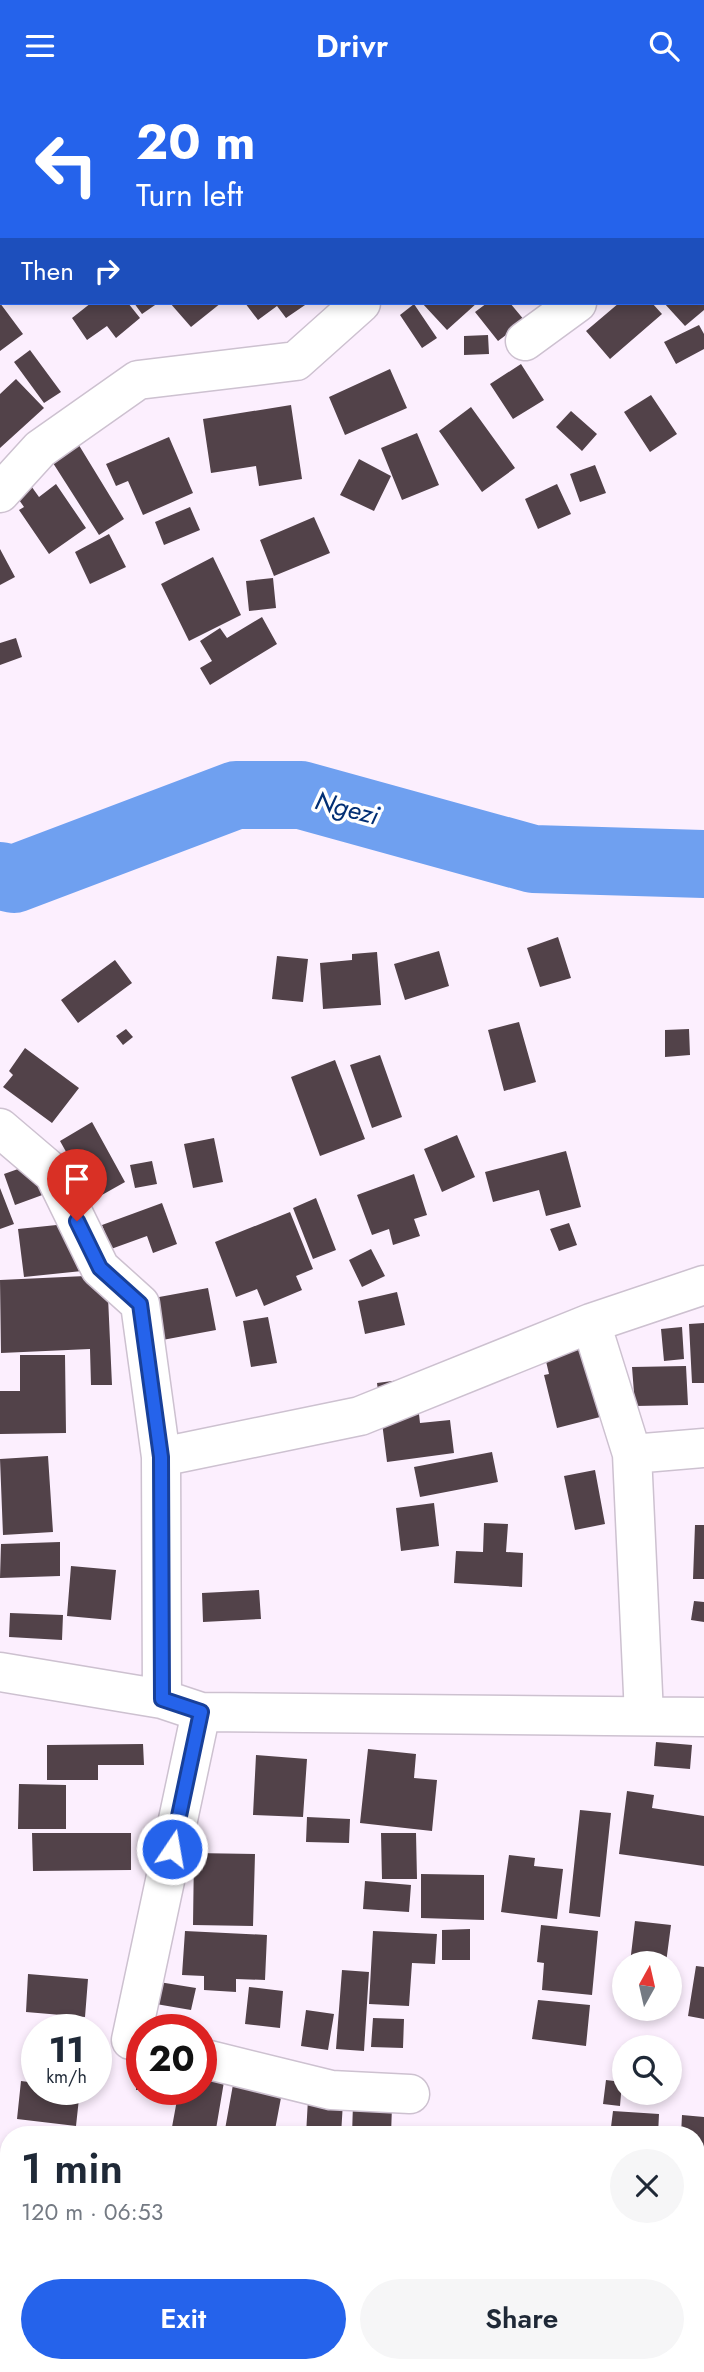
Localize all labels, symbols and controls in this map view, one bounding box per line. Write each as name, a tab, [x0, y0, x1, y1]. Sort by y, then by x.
text: Drivr	[316, 23, 388, 69]
icon: menu	[21, 27, 59, 65]
icon: search	[645, 27, 683, 65]
text: 20 m	[136, 107, 255, 177]
icon: left	[21, 119, 112, 210]
text: Turn left	[136, 172, 243, 218]
text: Then	[21, 252, 74, 290]
icon: right	[88, 252, 126, 290]
water label: Ngezi	[311, 781, 384, 835]
pin	[47, 1149, 107, 1221]
icon: arrive	[58, 1160, 96, 1198]
position arrow	[135, 1812, 209, 1886]
north arrow	[612, 1951, 682, 2021]
map controls	[612, 1951, 682, 2105]
speed limit sign: 20	[126, 2014, 217, 2105]
text: 11	[49, 2025, 84, 2075]
button: search	[612, 2035, 682, 2105]
text: km/h	[46, 2064, 87, 2090]
text: 1 min	[21, 2138, 123, 2199]
button: close	[610, 2149, 684, 2223]
text: 120 m · 06:53	[21, 2195, 163, 2229]
button: Exit	[21, 2279, 346, 2359]
button: Share	[360, 2279, 684, 2359]

